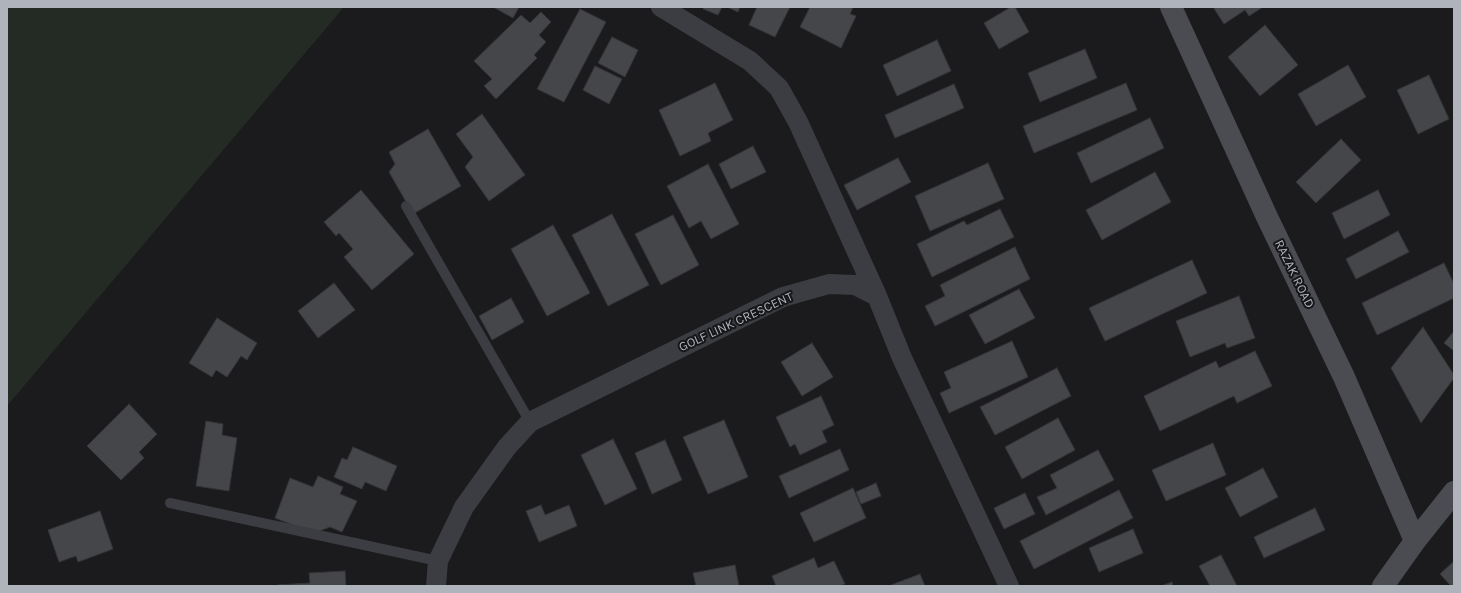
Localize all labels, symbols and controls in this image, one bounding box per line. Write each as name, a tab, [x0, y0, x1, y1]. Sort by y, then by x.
street label: RAZAK ROAD	[1271, 237, 1317, 311]
street label: GOLF LINK CRESCENT	[676, 289, 796, 355]

